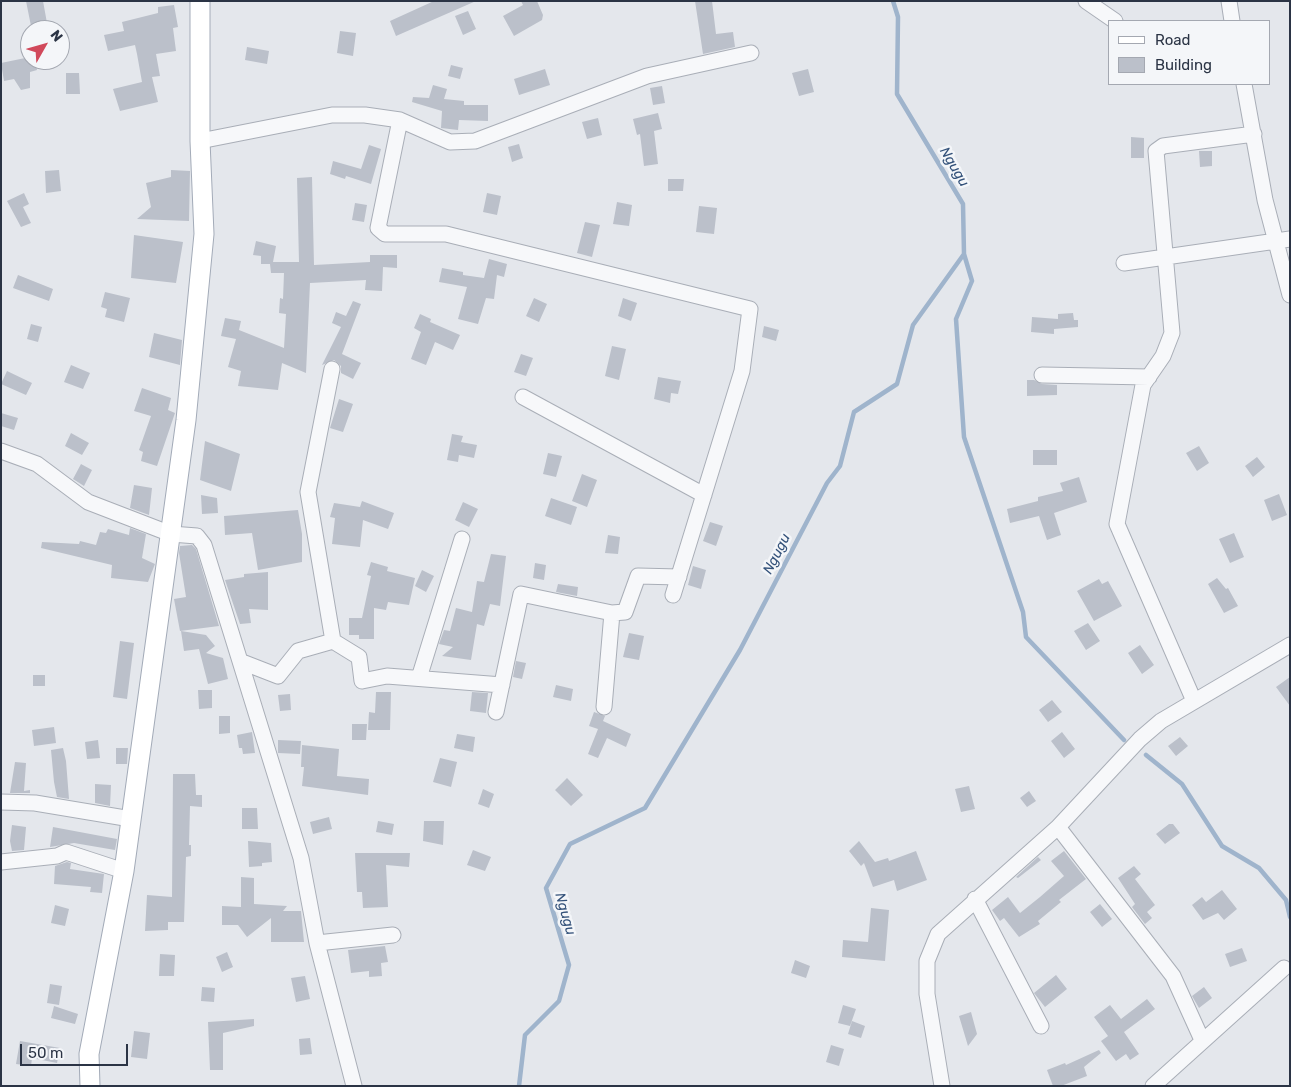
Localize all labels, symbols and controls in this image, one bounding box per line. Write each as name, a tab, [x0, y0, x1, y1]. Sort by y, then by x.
north arrow	[20, 20, 70, 70]
legend	[1108, 20, 1271, 85]
text: N	[47, 27, 66, 45]
text: Road	[1155, 31, 1191, 49]
text: Building	[1155, 56, 1212, 74]
water label: Ngugu	[936, 144, 972, 190]
water label: Ngugu	[760, 531, 794, 577]
water label: Ngugu	[551, 891, 579, 937]
scale bar	[22, 1034, 130, 1066]
text: 50 m	[28, 1044, 63, 1062]

